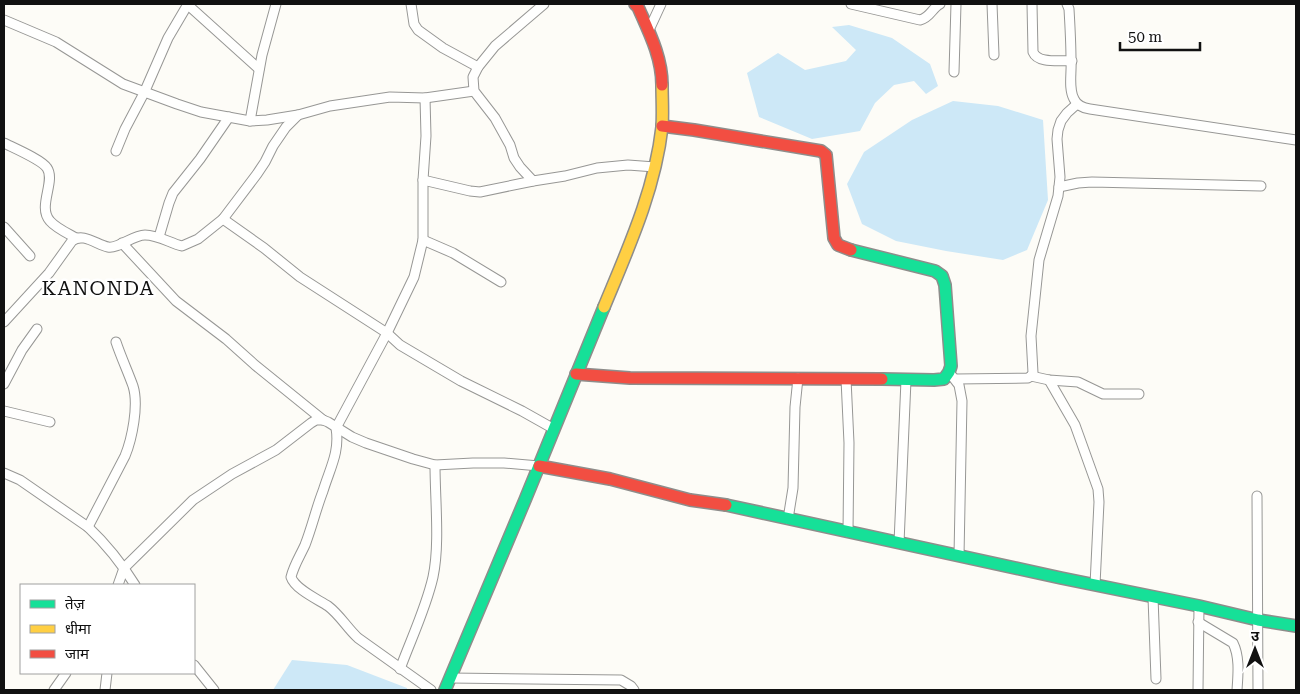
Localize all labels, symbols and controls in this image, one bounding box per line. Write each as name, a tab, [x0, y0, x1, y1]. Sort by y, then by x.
scale bar	[1120, 20, 1200, 52]
text: 50 m	[1128, 28, 1163, 46]
district label: KANONDA	[42, 276, 154, 300]
legend	[20, 584, 195, 674]
text: तेज़	[65, 595, 86, 613]
text: धीमा	[65, 620, 92, 638]
north arrow	[1230, 624, 1280, 674]
text: उ	[1251, 628, 1260, 644]
text: जाम	[65, 645, 90, 663]

